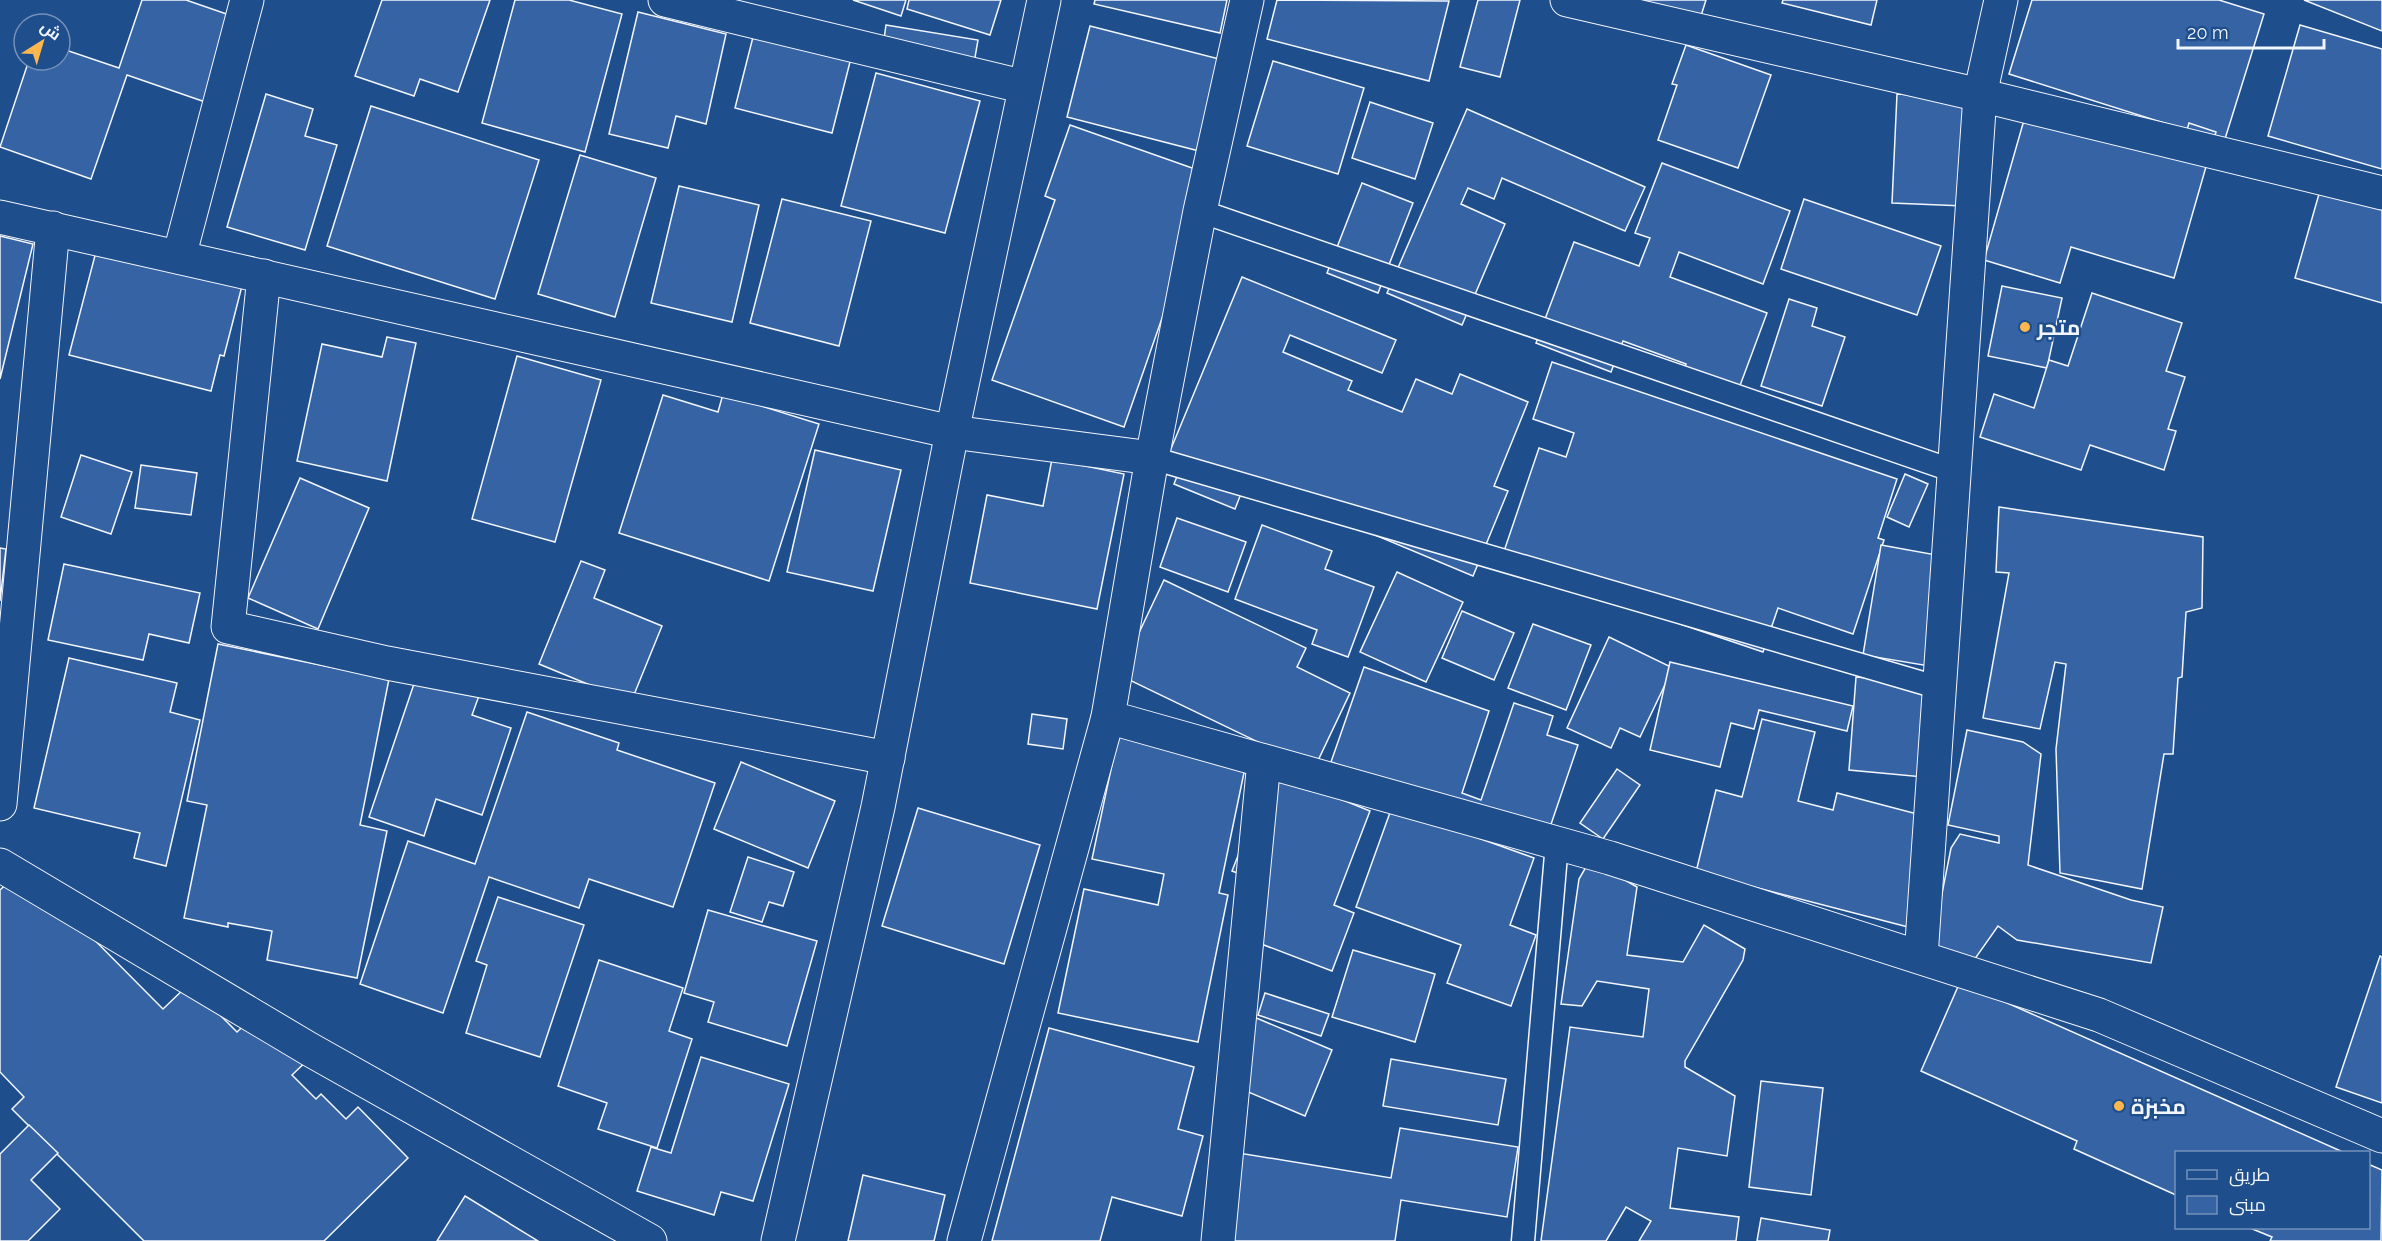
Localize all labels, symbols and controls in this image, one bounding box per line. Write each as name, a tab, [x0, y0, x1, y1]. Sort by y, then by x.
north arrow	[12, 12, 72, 72]
scale bar	[2178, 12, 2324, 50]
text: ش	[37, 17, 65, 44]
text: 20 m	[2187, 22, 2229, 43]
place label: متجر	[2036, 315, 2080, 340]
marker: متجر	[2018, 320, 2032, 334]
place label: مخبزة	[2131, 1094, 2186, 1119]
marker: مخبزة	[2112, 1099, 2126, 1113]
legend	[2175, 1151, 2370, 1229]
text: طريق	[2229, 1164, 2270, 1187]
text: مبنى	[2229, 1194, 2266, 1216]

